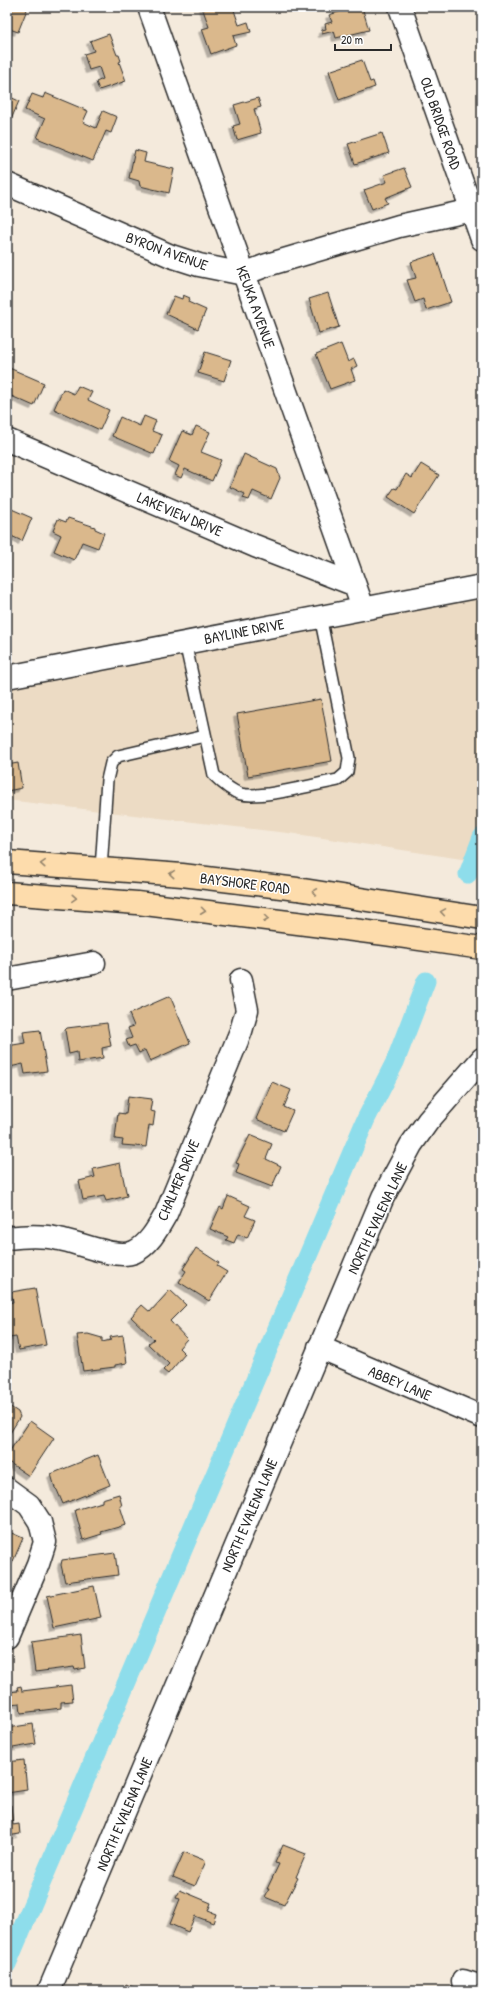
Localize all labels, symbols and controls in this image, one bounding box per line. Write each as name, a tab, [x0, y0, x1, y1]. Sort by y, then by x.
scale bar	[335, 26, 391, 52]
text: 20 m	[341, 31, 363, 48]
street label: OLD BRIDGE ROAD	[415, 74, 467, 173]
street label: BYRON AVENUE	[123, 226, 211, 276]
street label: KEUKA AVENUE	[231, 263, 281, 352]
street label: LAKEVIEW DRIVE	[134, 487, 226, 542]
street label: BAYLINE DRIVE	[202, 613, 286, 649]
one-way arrow	[40, 860, 46, 869]
street label: BAYSHORE ROAD	[199, 867, 292, 899]
one-way arrow	[169, 870, 175, 879]
one-way arrow	[312, 888, 318, 897]
one-way arrow	[71, 894, 77, 903]
one-way arrow	[200, 906, 206, 915]
one-way arrow	[440, 908, 447, 917]
one-way arrow	[262, 914, 269, 923]
street label: CHALMER DRIVE	[151, 1136, 205, 1224]
street label: NORTH EVALENA LANE	[342, 1158, 412, 1277]
street label: ABBEY LANE	[365, 1360, 435, 1406]
street label: NORTH EVALENA LANE	[216, 1455, 283, 1575]
street label: NORTH EVALENA LANE	[91, 1754, 158, 1874]

